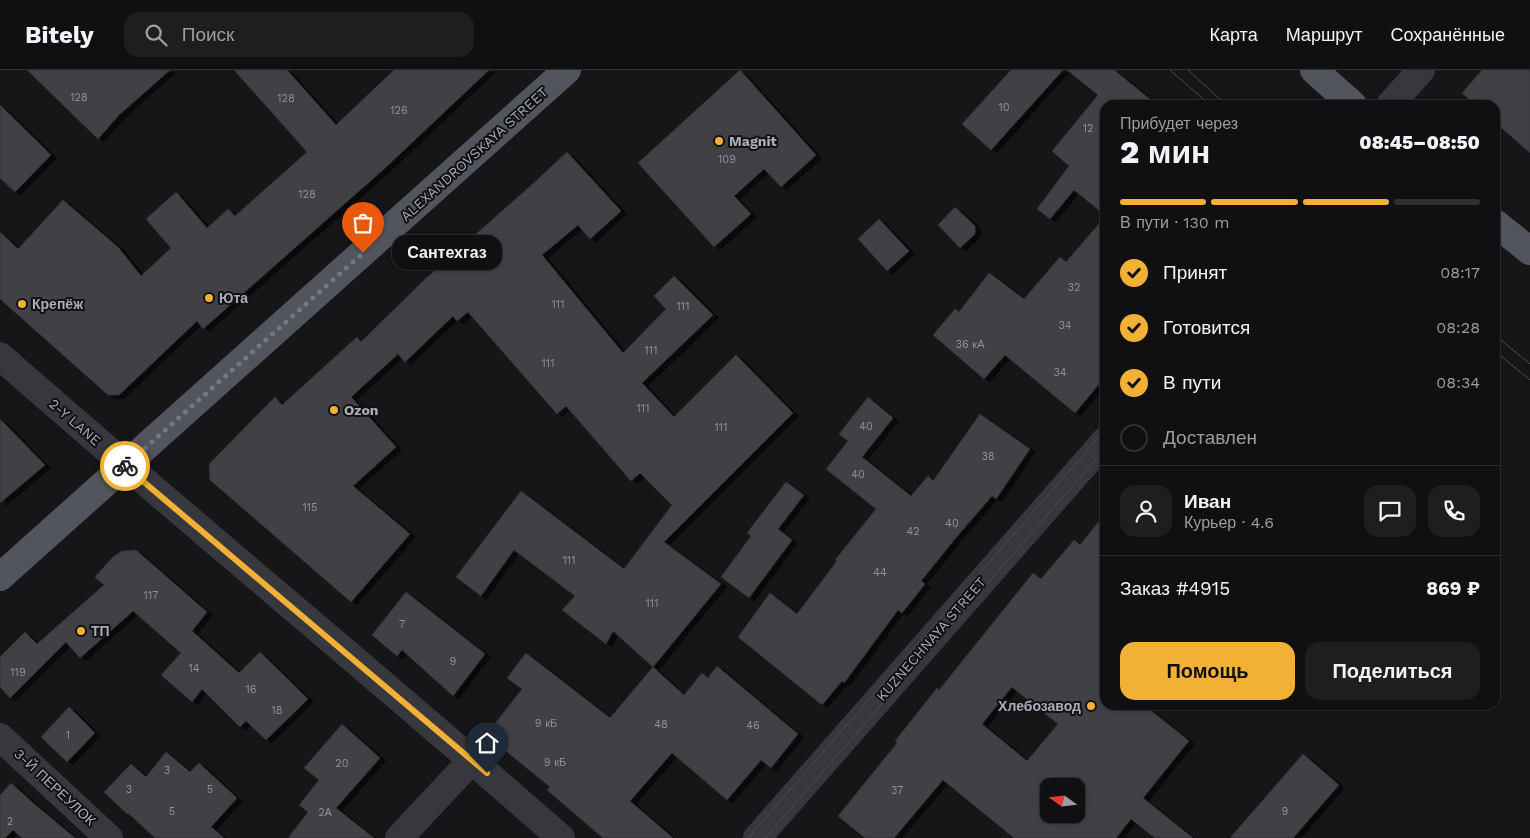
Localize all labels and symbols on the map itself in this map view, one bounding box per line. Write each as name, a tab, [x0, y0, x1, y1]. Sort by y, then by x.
street label: ALEXANDROVSKAYA STREET	[397, 83, 551, 224]
house number: 128	[70, 91, 88, 104]
house number: 128	[277, 92, 295, 105]
house number: 10	[998, 101, 1010, 114]
house number: 126	[390, 104, 408, 117]
house number: 12	[1083, 122, 1093, 135]
place label: Magnit	[729, 133, 777, 149]
marker: Magnit	[713, 135, 725, 147]
house number: 109	[718, 153, 736, 166]
house number: 128	[298, 188, 316, 201]
pin	[342, 202, 384, 253]
callout: Сантехгаз	[393, 236, 503, 270]
house number: 32	[1068, 281, 1080, 294]
place label: Юта	[219, 290, 248, 306]
marker: Юта	[203, 292, 215, 304]
place label: Крепёж	[32, 296, 84, 312]
marker: Крепёж	[16, 298, 28, 310]
house number: 111	[552, 298, 564, 311]
house number: 111	[677, 300, 689, 313]
house number: 34	[1058, 319, 1072, 332]
house number: 36 кА	[955, 338, 985, 351]
house number: 111	[645, 344, 657, 357]
house number: 111	[542, 357, 554, 370]
house number: 34	[1053, 366, 1067, 379]
street label: 2-Y LANE	[46, 395, 104, 449]
place label: Ozon	[344, 402, 379, 418]
house number: 111	[637, 402, 649, 415]
marker: Ozon	[328, 404, 340, 416]
house number: 40	[859, 420, 873, 433]
house number: 111	[715, 421, 727, 434]
courier	[100, 441, 150, 491]
house number: 38	[981, 450, 995, 463]
house number: 40	[851, 468, 865, 481]
house number: 115	[303, 501, 317, 514]
house number: 40	[945, 517, 959, 530]
house number: 42	[906, 525, 920, 538]
house number: 111	[563, 554, 575, 567]
house number: 44	[873, 566, 887, 579]
street label: KUZNECHNAYA STREET	[873, 573, 989, 704]
house number: 117	[144, 589, 158, 602]
house number: 111	[646, 597, 658, 610]
house number: 7	[399, 618, 405, 631]
place label: ТП	[91, 623, 110, 639]
marker: ТП	[75, 625, 87, 637]
house number: 9	[450, 655, 457, 668]
house number: 14	[188, 662, 200, 675]
house number: 119	[10, 666, 26, 679]
house number: 16	[246, 683, 257, 696]
place label: Хлебозавод	[998, 698, 1081, 714]
marker: Хлебозавод	[1085, 700, 1097, 712]
house number: 18	[271, 704, 283, 717]
house number: 9 кБ	[535, 717, 557, 730]
house number: 48	[654, 718, 668, 731]
house number: 46	[746, 719, 760, 732]
pin	[466, 722, 508, 773]
house number: 1	[66, 729, 70, 742]
street label: 3-Й ПЕРЕУЛОК	[11, 745, 100, 829]
house number: 9 кБ	[544, 756, 566, 769]
house number: 20	[335, 757, 349, 770]
house number: 3	[164, 764, 170, 777]
north arrow	[1040, 778, 1085, 822]
house number: 3	[126, 783, 132, 796]
house number: 5	[207, 783, 213, 796]
house number: 37	[891, 784, 903, 797]
house number: 5	[169, 805, 175, 818]
house number: 9	[1282, 805, 1289, 818]
house number: 2А	[318, 806, 333, 819]
house number: 2	[7, 815, 13, 828]

